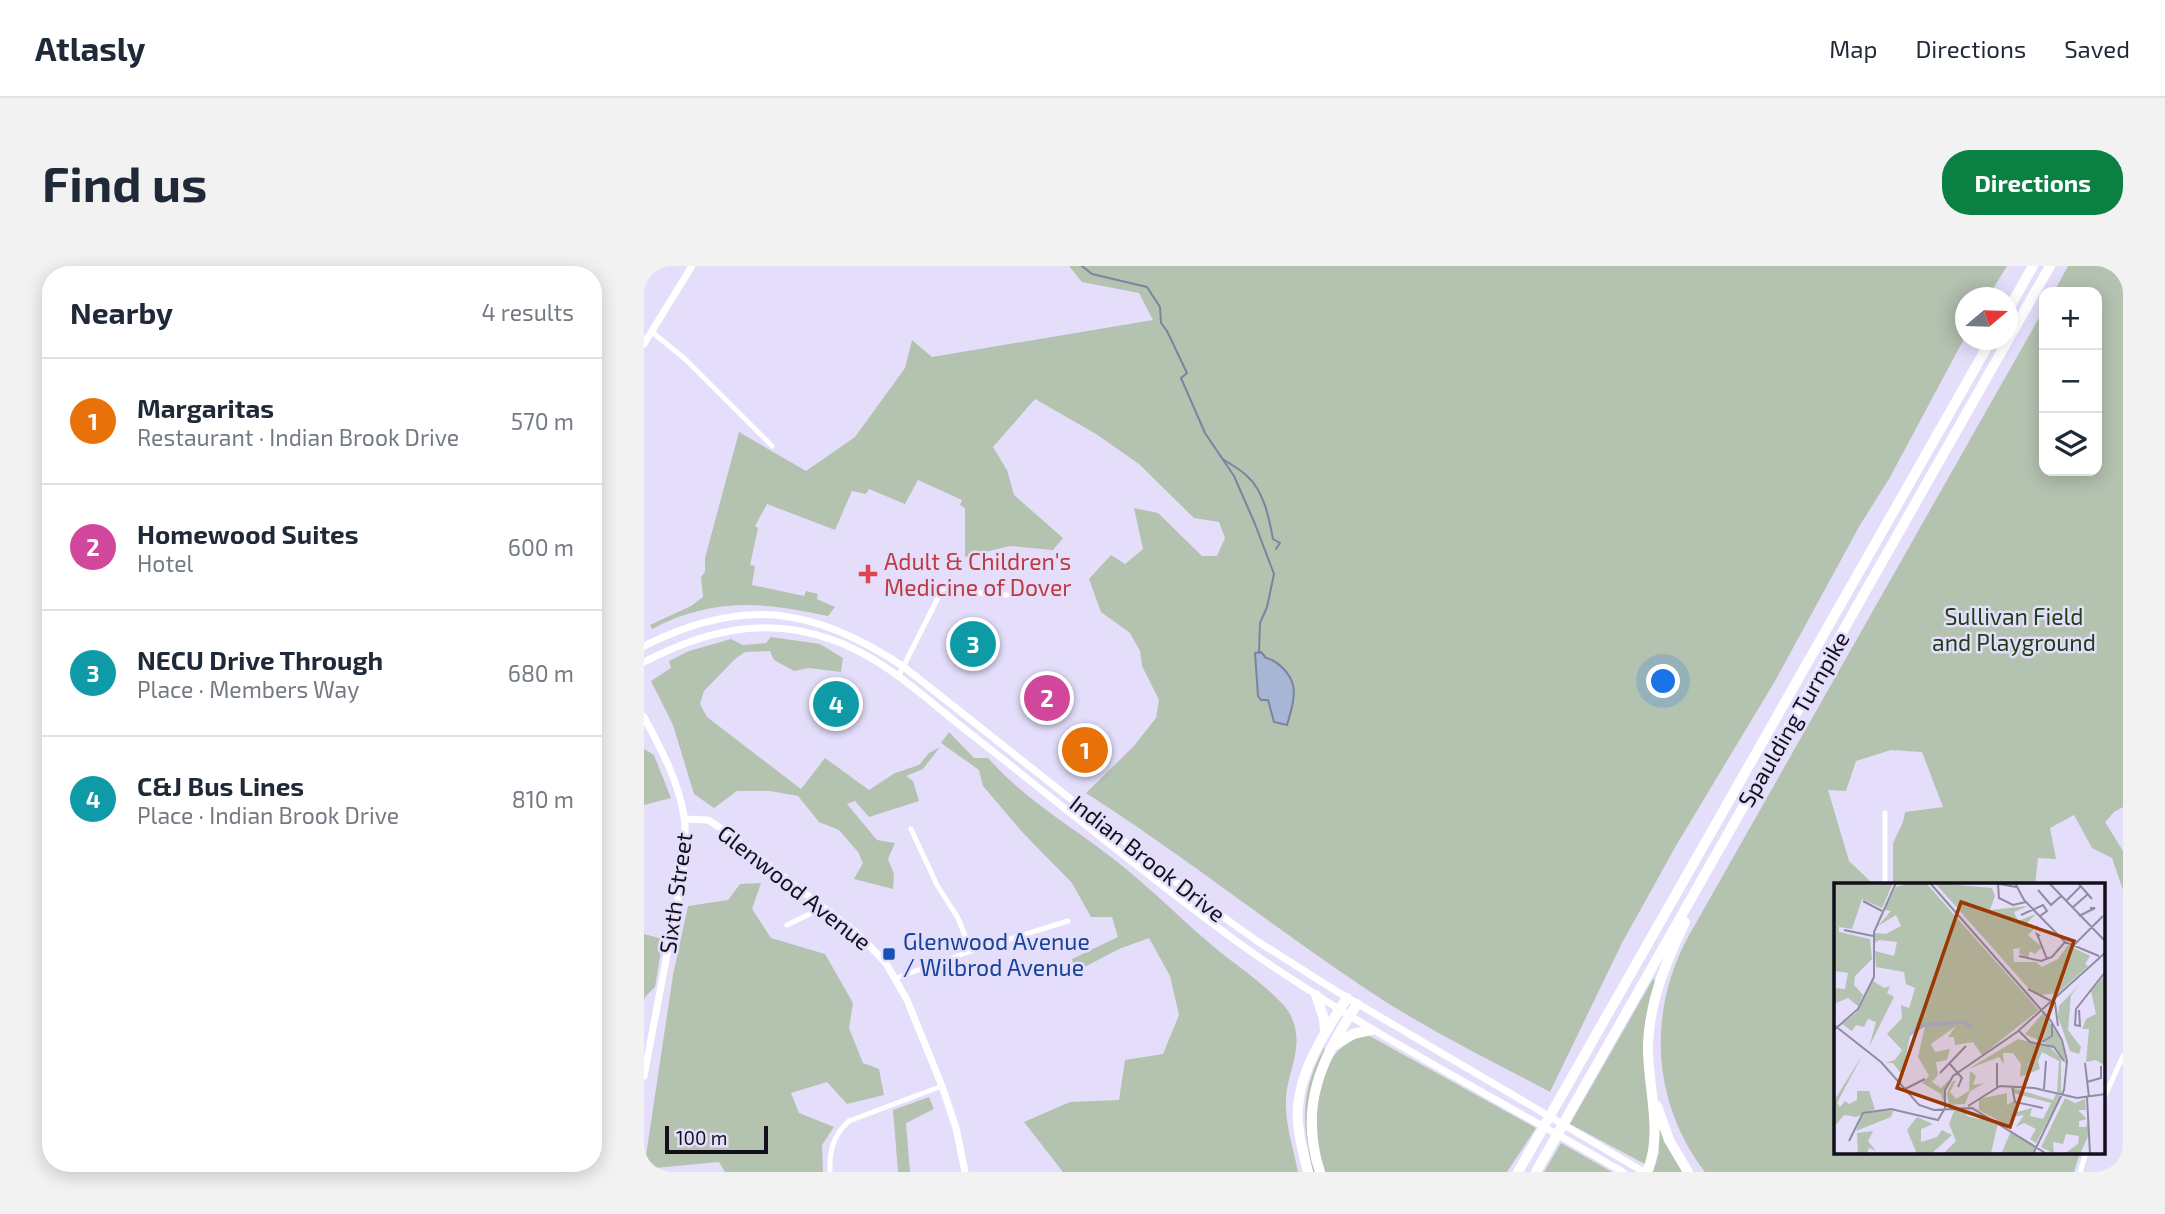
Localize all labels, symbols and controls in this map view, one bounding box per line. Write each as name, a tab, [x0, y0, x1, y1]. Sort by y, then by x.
text: Atlasly	[35, 28, 145, 68]
text: Map	[1829, 34, 1877, 63]
text: Directions	[1915, 34, 2026, 63]
text: Saved	[2064, 34, 2130, 63]
button: Directions	[1942, 150, 2123, 215]
text: Find us	[42, 153, 207, 212]
north arrow	[1955, 287, 2018, 350]
map controls	[2039, 287, 2102, 476]
button: +	[2039, 287, 2102, 350]
text: Nearby	[70, 294, 173, 330]
text: 4 results	[482, 298, 574, 326]
button: −	[2039, 350, 2102, 413]
text: Margaritas	[137, 392, 274, 423]
text: 1	[88, 407, 98, 435]
text: 570 m	[511, 407, 574, 435]
button: layers	[2039, 413, 2102, 476]
text: Restaurant · Indian Brook Drive	[137, 423, 459, 451]
text: Homewood Suites	[137, 518, 359, 549]
text: 2	[86, 533, 100, 561]
text: 600 m	[508, 533, 574, 561]
place label: Adult & Children's Medicine of Dover	[884, 547, 1072, 601]
text: Hotel	[137, 549, 193, 577]
marker: Adult & Children's Medicine of Dover	[858, 564, 878, 584]
park label: Sullivan Field and Playground	[1932, 602, 2096, 656]
pin: 3	[950, 618, 996, 670]
street label: Spaulding Turnpike	[1731, 626, 1855, 812]
text: NECU Drive Through	[137, 644, 383, 675]
text: 3	[86, 659, 100, 687]
text: 680 m	[508, 659, 574, 687]
your location	[1646, 664, 1680, 698]
pin: 2	[1024, 672, 1070, 724]
text: Place · Members Way	[137, 675, 359, 703]
pin: 4	[813, 678, 859, 730]
pin: 1	[1062, 724, 1108, 776]
text: C&J Bus Lines	[137, 770, 304, 801]
text: 4	[86, 785, 100, 813]
text: 810 m	[512, 785, 574, 813]
street label: Indian Brook Drive	[1065, 789, 1231, 927]
text: Place · Indian Brook Drive	[137, 801, 399, 829]
street label: Glenwood Avenue	[713, 818, 877, 956]
street label: Sixth Street	[653, 830, 697, 955]
inset map	[1834, 883, 2106, 1154]
place label: Glenwood Avenue / Wilbrod Avenue	[903, 927, 1090, 981]
marker: Glenwood Avenue / Wilbrod Avenue	[881, 946, 897, 962]
scale bar	[665, 1123, 768, 1155]
text: 100 m	[676, 1126, 727, 1149]

